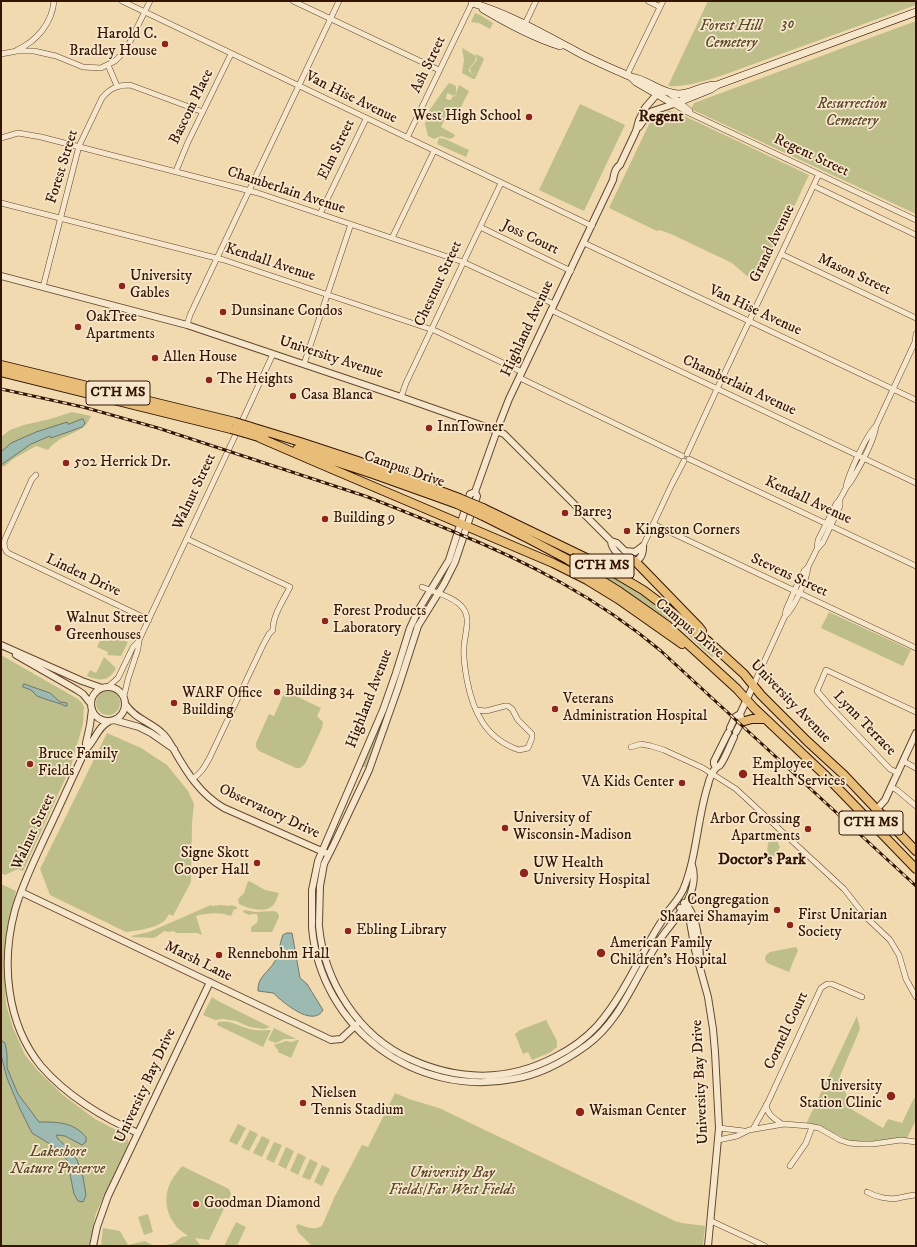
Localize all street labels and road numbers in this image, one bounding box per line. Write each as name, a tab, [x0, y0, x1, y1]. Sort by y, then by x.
street label: Ash Street	[408, 34, 450, 96]
street label: Bascom Place	[166, 67, 218, 147]
street label: Van Hise Avenue	[302, 68, 400, 128]
street label: Elm Street	[315, 117, 359, 183]
street label: Forest Street	[43, 128, 83, 206]
street label: Regent Street	[771, 131, 851, 181]
street label: Chamberlain Avenue	[225, 163, 347, 219]
street label: Grand Avenue	[746, 202, 800, 286]
street label: Joss Court	[499, 217, 561, 259]
street label: Chestnut Street	[411, 238, 467, 330]
street label: Kendall Avenue	[223, 240, 317, 286]
street label: Mason Street	[814, 250, 894, 300]
street label: Highland Avenue	[498, 278, 558, 380]
street label: Van Hise Avenue	[706, 282, 804, 340]
street label: University Avenue	[277, 333, 385, 383]
street label: Chamberlain Avenue	[679, 352, 799, 420]
road number: CTH MS	[86, 381, 150, 405]
street label: Campus Drive	[361, 448, 447, 492]
street label: Walnut Street	[169, 451, 221, 533]
street label: Kendall Avenue	[762, 473, 854, 529]
street label: Stevens Street	[747, 550, 831, 602]
street label: Linden Drive	[43, 551, 123, 601]
road number: CTH MS	[570, 554, 634, 578]
street label: Campus Drive	[651, 595, 727, 663]
street label: Highland Avenue	[343, 647, 397, 751]
street label: University Avenue	[746, 657, 834, 747]
street label: Lynn Terrace	[829, 688, 899, 760]
street label: Observatory Drive	[216, 781, 322, 843]
street label: Walnut Street	[8, 791, 60, 873]
road number: CTH MS	[839, 811, 903, 835]
street label: Marsh Lane	[161, 938, 235, 986]
street label: Cornell Court	[761, 989, 813, 1073]
street label: University Bay Drive	[689, 1019, 713, 1145]
street label: University Bay Drive	[111, 1026, 181, 1146]

